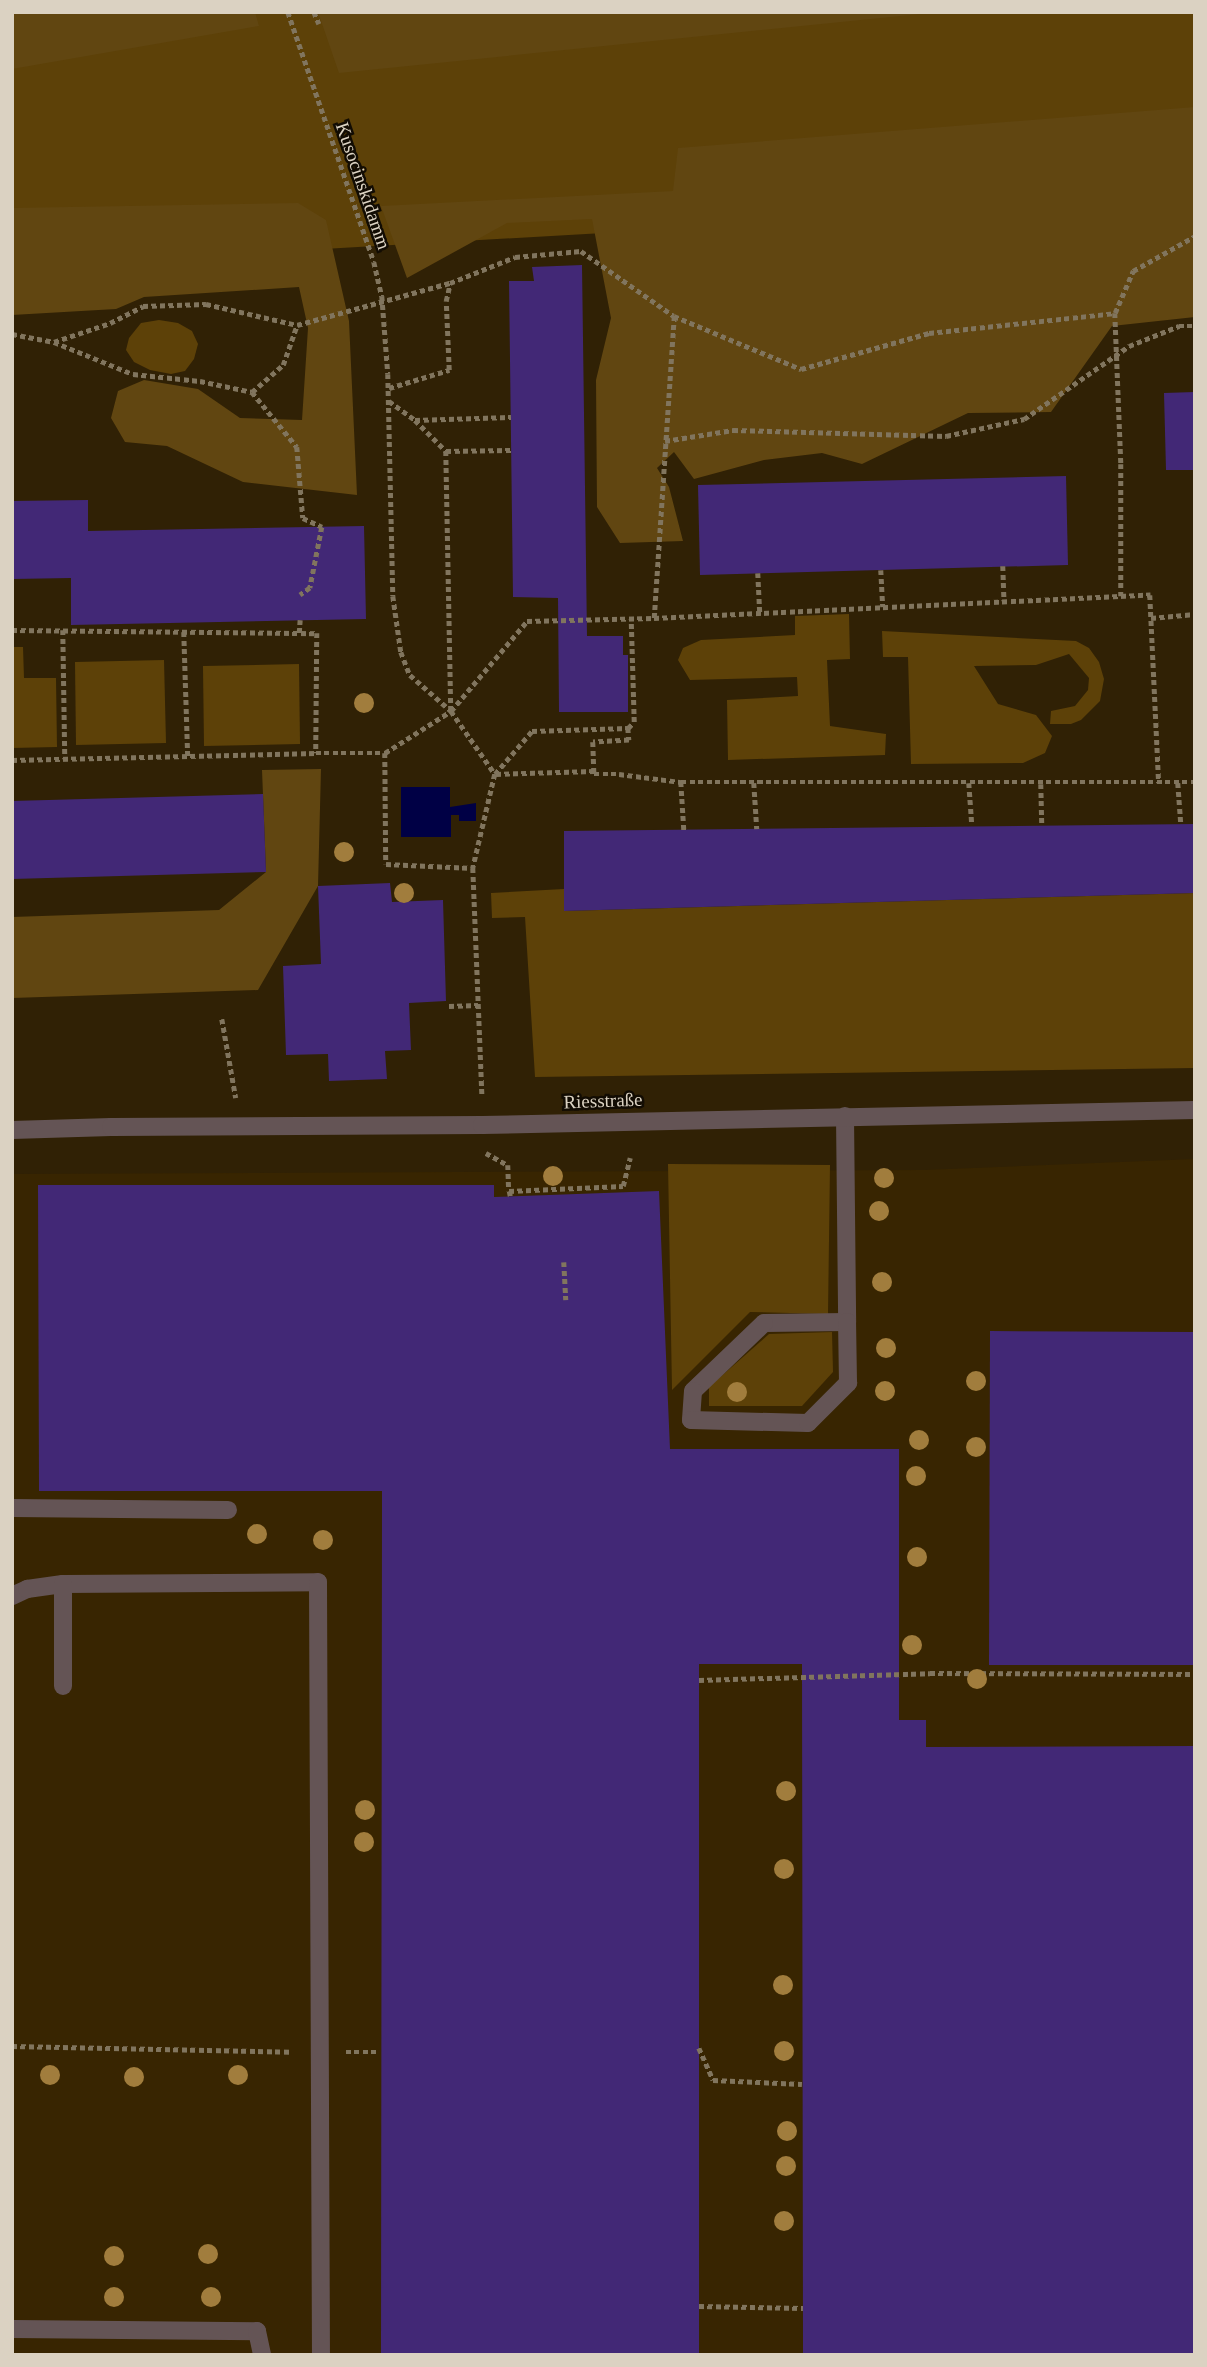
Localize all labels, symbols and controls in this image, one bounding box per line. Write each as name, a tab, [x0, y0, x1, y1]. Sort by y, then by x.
street label: Kusocinskidamm	[331, 119, 395, 253]
street label: Riesstraße	[563, 1088, 643, 1114]

